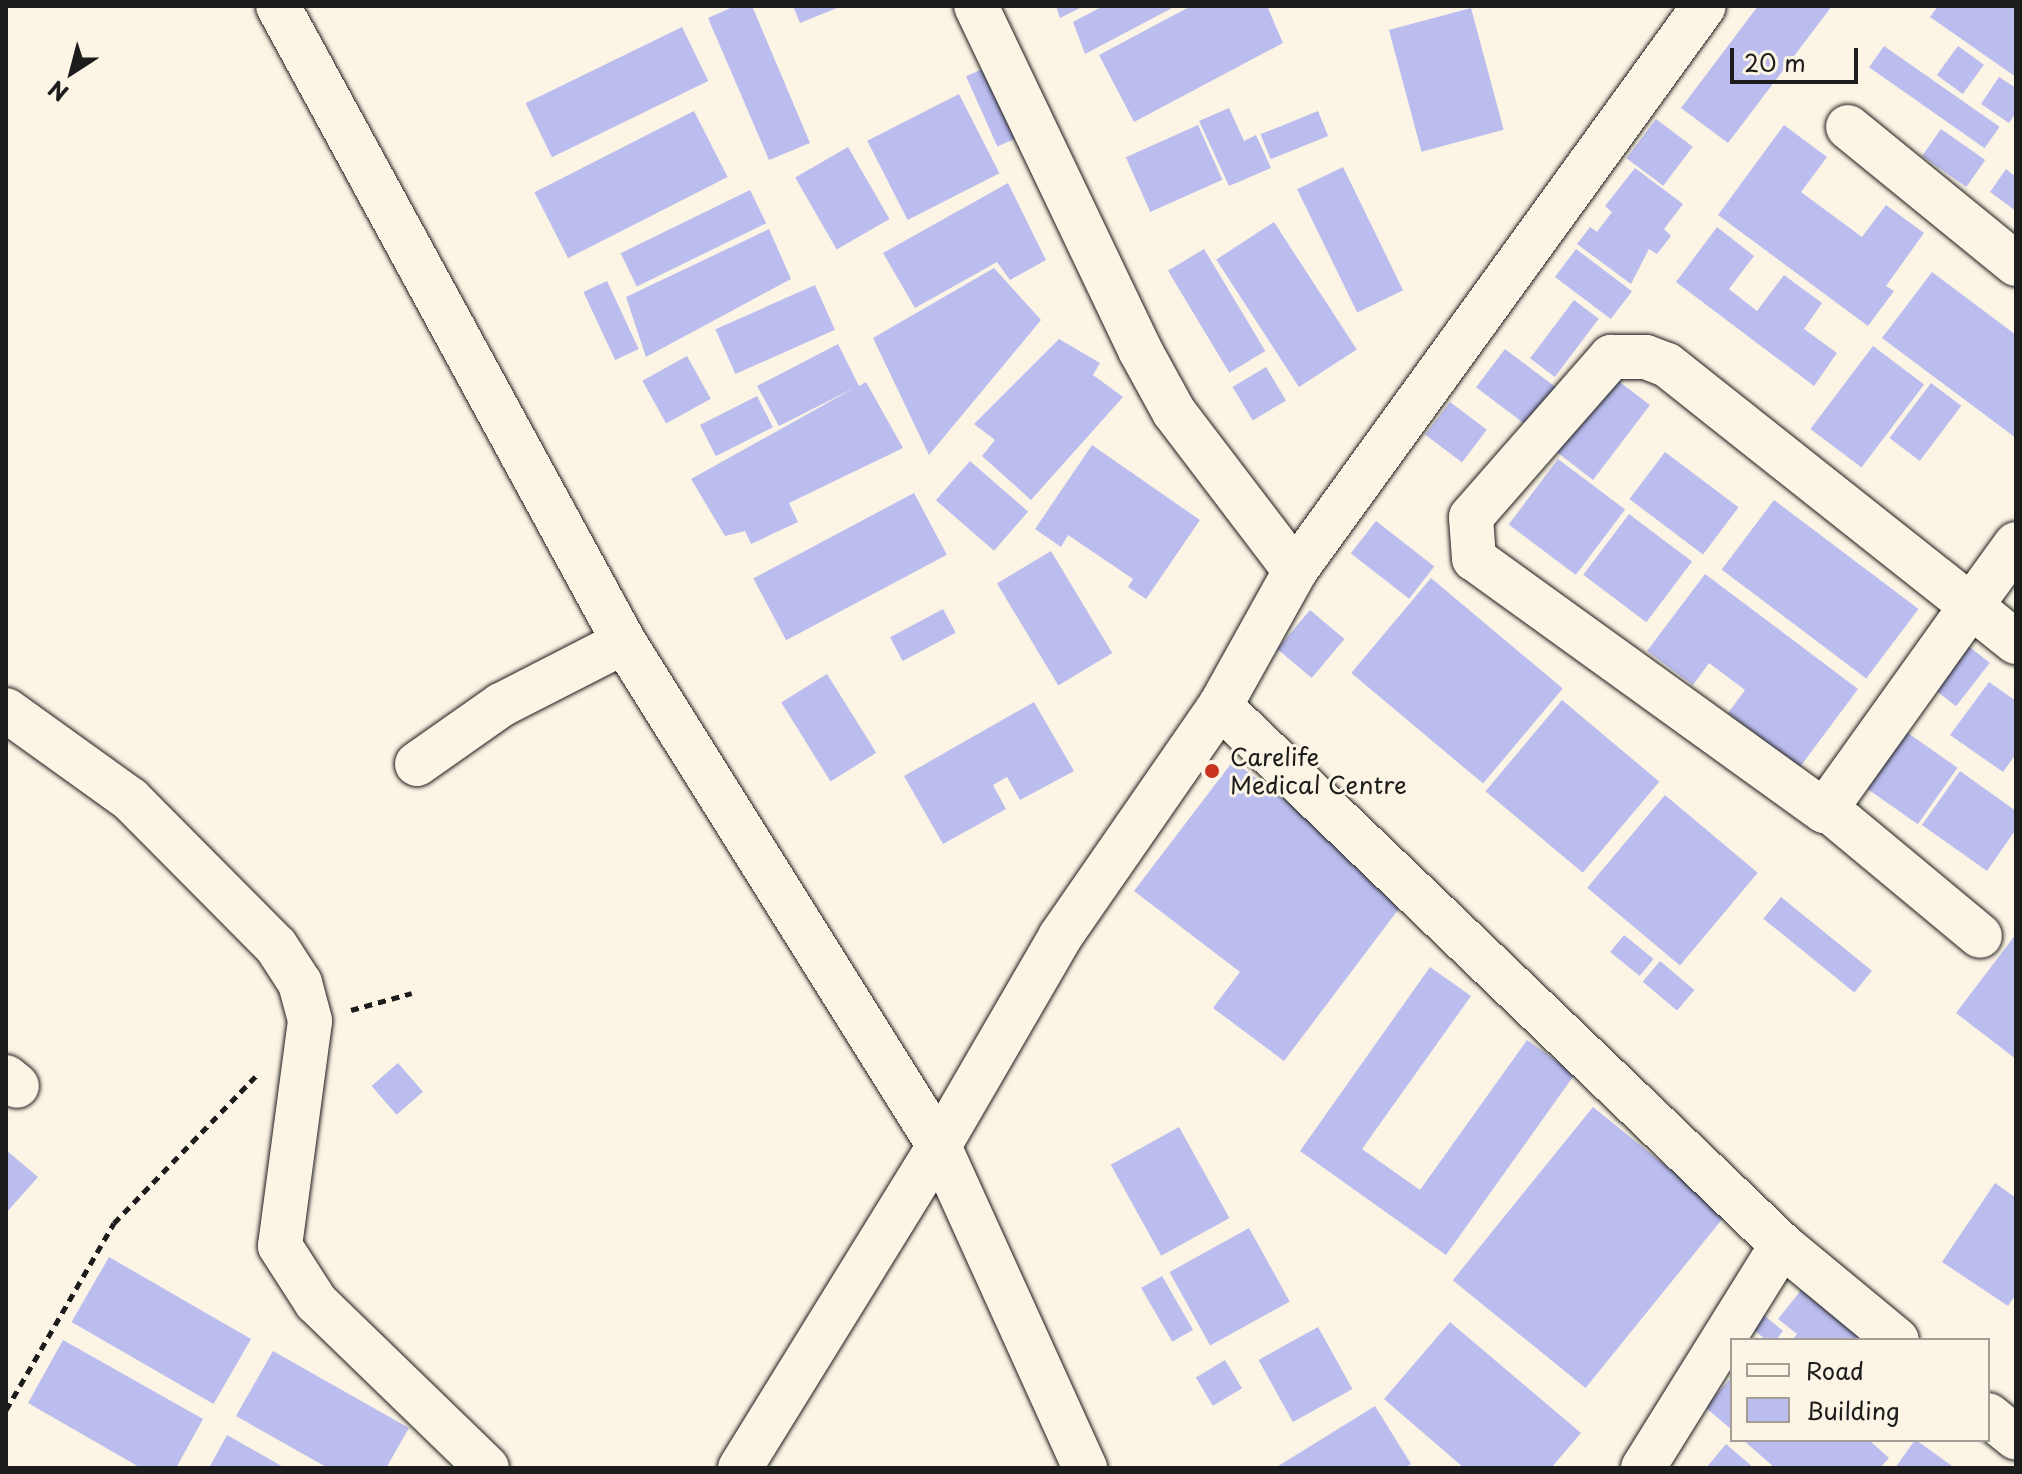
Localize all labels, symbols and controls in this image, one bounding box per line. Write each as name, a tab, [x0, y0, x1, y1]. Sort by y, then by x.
north arrow	[32, 32, 112, 112]
scale bar	[1734, 32, 1862, 82]
text: 20 m	[1744, 44, 1806, 80]
text: N	[41, 73, 74, 110]
place label: Carelife Medical Centre	[1230, 743, 1407, 799]
marker: Carelife Medical Centre	[1201, 760, 1223, 782]
legend	[1730, 1338, 1990, 1442]
text: Road	[1806, 1352, 1864, 1388]
text: Building	[1806, 1392, 1900, 1428]

